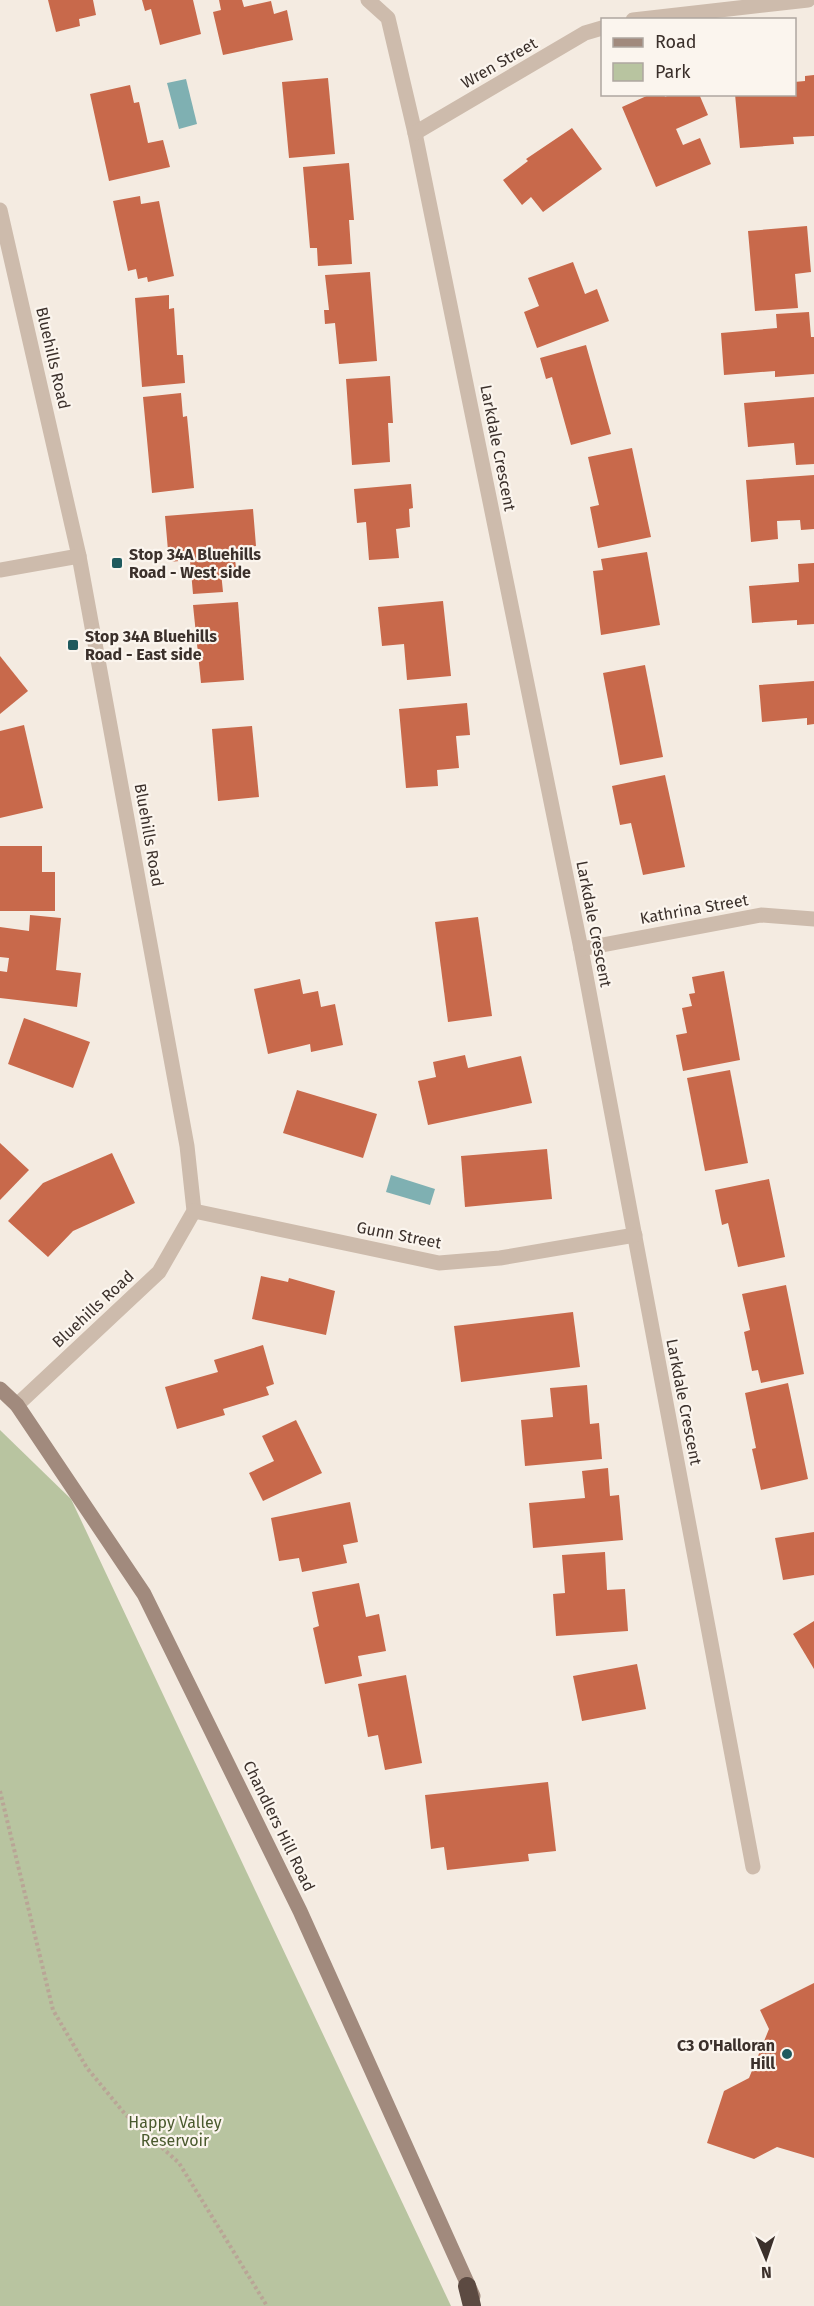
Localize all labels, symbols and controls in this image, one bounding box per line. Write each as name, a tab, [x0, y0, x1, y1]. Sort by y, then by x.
legend	[601, 18, 796, 96]
text: Road	[655, 31, 697, 53]
street label: Wren Street	[458, 34, 541, 92]
text: Park	[655, 61, 691, 83]
street label: Bluehills Road	[32, 305, 74, 411]
street label: Larkdale Crescent	[476, 383, 520, 513]
place label: Stop 34A Bluehills Road - West side	[129, 545, 261, 582]
marker: Stop 34A Bluehills Road - West side	[110, 556, 124, 570]
place label: Stop 34A Bluehills Road - East side	[85, 627, 217, 664]
marker: Stop 34A Bluehills Road - East side	[66, 638, 80, 652]
street label: Bluehills Road	[131, 782, 167, 888]
street label: Larkdale Crescent	[572, 859, 616, 989]
street label: Kathrina Street	[638, 890, 750, 928]
street label: Gunn Street	[355, 1217, 443, 1253]
street label: Bluehills Road	[48, 1266, 138, 1352]
street label: Larkdale Crescent	[662, 1337, 706, 1467]
street label: Chandlers Hill Road	[239, 1758, 319, 1894]
place label: C3 O'Halloran Hill	[677, 2036, 775, 2073]
marker: C3 O'Halloran Hill	[780, 2047, 794, 2061]
park label: Happy Valley Reservoir	[128, 2113, 222, 2150]
north arrow	[736, 2228, 796, 2288]
text: N	[761, 2263, 772, 2282]

